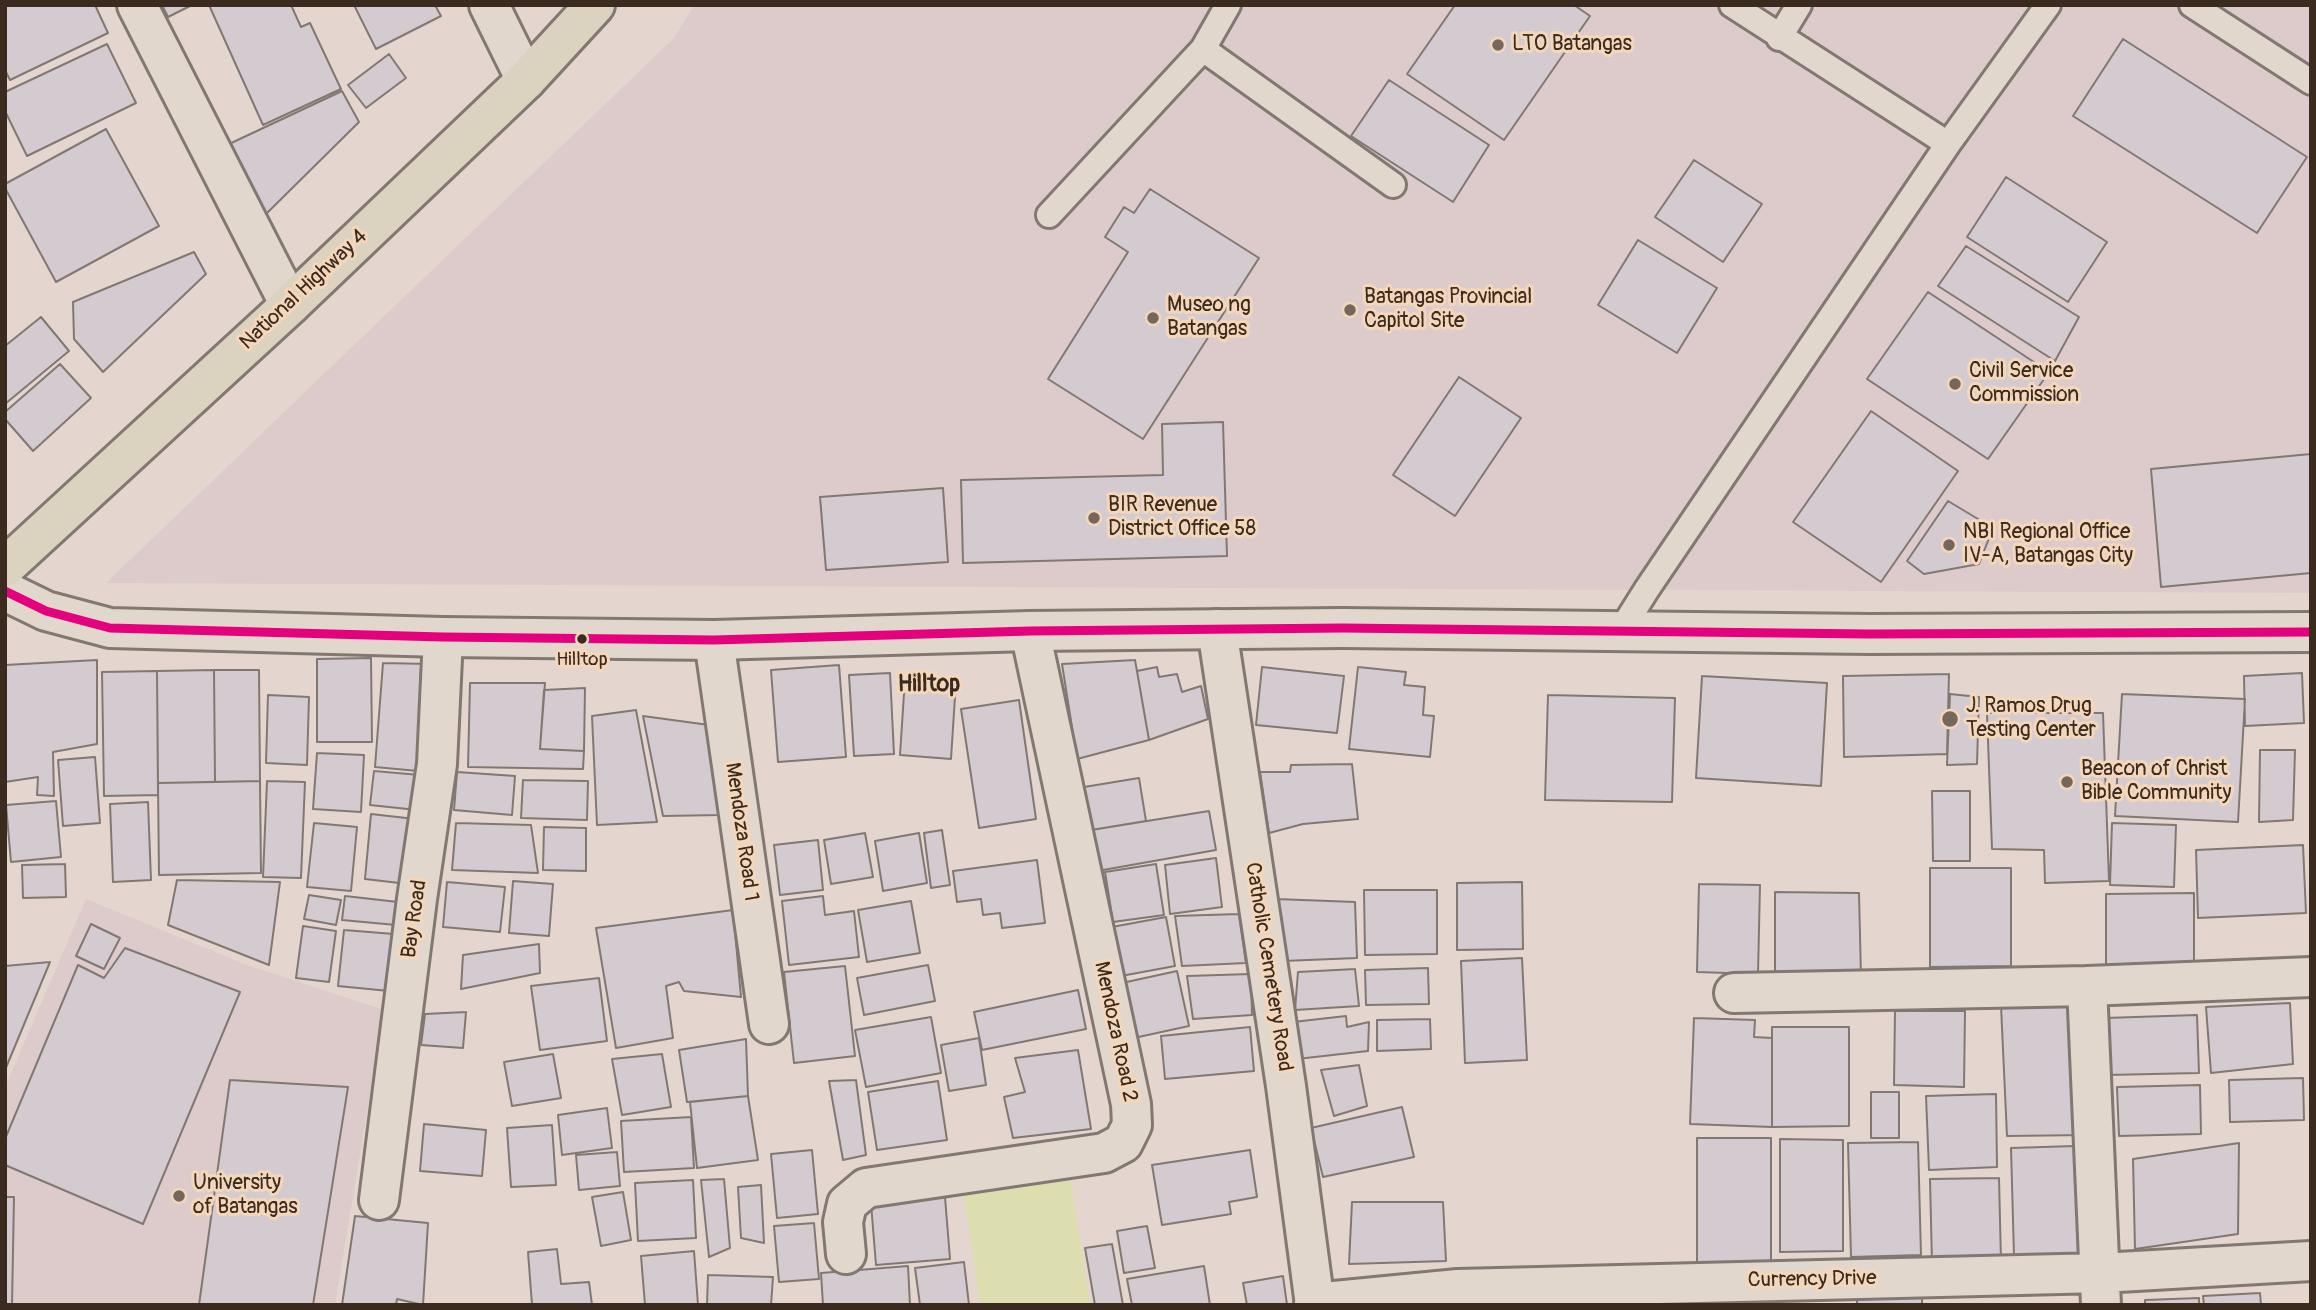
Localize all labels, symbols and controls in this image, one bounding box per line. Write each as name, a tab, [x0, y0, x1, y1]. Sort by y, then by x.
place label: LTO Batangas	[1512, 32, 1632, 58]
marker: LTO Batangas	[1490, 37, 1506, 53]
street label: National Highway 4	[235, 224, 373, 356]
place label: Batangas Provincial Capitol Site	[1364, 285, 1532, 335]
place label: Museo ng Batangas	[1167, 293, 1251, 343]
marker: Batangas Provincial Capitol Site	[1342, 302, 1358, 318]
marker: Museo ng Batangas	[1145, 310, 1161, 326]
place label: Civil Service Commission	[1969, 359, 2079, 409]
marker: Civil Service Commission	[1947, 376, 1963, 392]
place label: BIR Revenue District Office 58	[1108, 493, 1256, 543]
marker: BIR Revenue District Office 58	[1086, 510, 1102, 526]
place label: NBI Regional Office IV-A, Batangas City	[1963, 520, 2133, 570]
marker: NBI Regional Office IV-A, Batangas City	[1941, 537, 1957, 553]
marker: Hilltop	[575, 632, 589, 646]
place label: Hilltop	[556, 649, 608, 671]
district label: Hilltop	[898, 671, 960, 699]
place label: J. Ramos Drug Testing Center	[1966, 694, 2096, 744]
marker: J. Ramos Drug Testing Center	[1940, 709, 1960, 729]
place label: Beacon of Christ Bible Community	[2081, 757, 2231, 807]
street label: Mendoza Road 1	[719, 761, 763, 903]
marker: Beacon of Christ Bible Community	[2059, 774, 2075, 790]
street label: Catholic Cemetery Road	[1239, 861, 1297, 1073]
street label: Bay Road	[397, 878, 433, 960]
street label: Mendoza Road 2	[1088, 959, 1142, 1105]
place label: University of Batangas	[193, 1171, 298, 1221]
marker: University of Batangas	[171, 1188, 187, 1204]
street label: Currency Drive	[1747, 1266, 1877, 1294]

